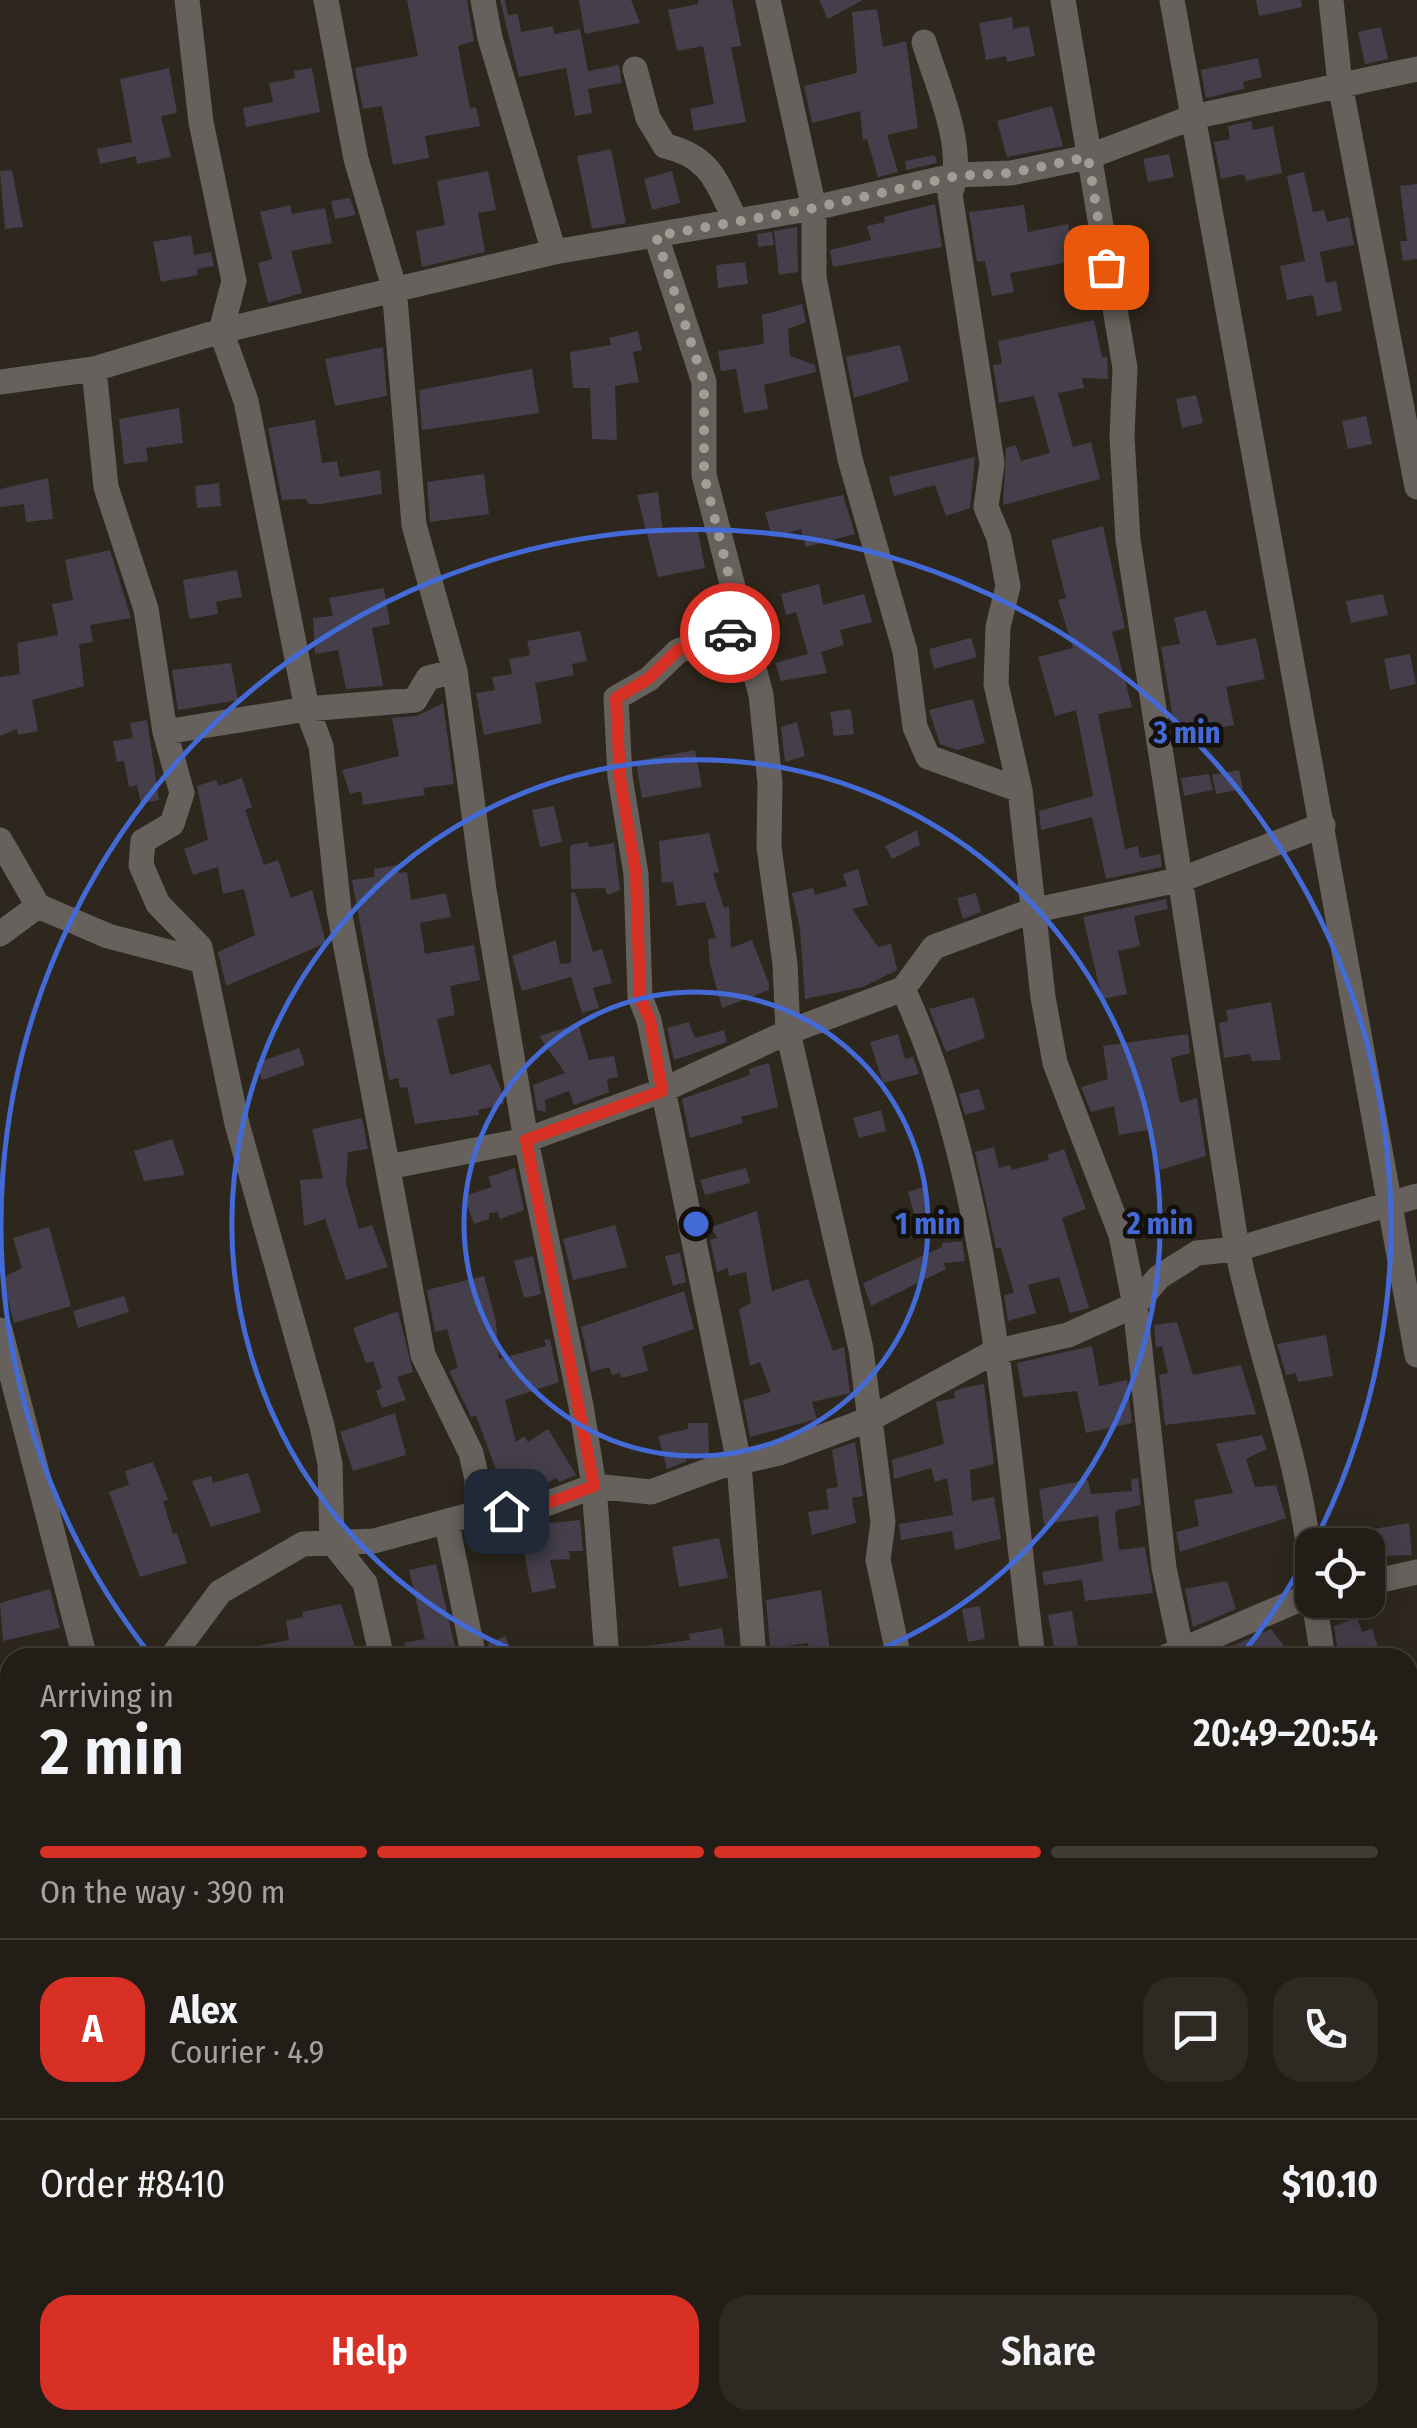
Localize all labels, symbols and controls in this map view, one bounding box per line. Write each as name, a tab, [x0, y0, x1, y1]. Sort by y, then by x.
pin	[1064, 225, 1149, 310]
icon: bag	[1079, 240, 1134, 295]
courier	[680, 583, 780, 683]
icon: car	[703, 606, 758, 661]
text: 3 min	[1153, 715, 1220, 751]
centre of rings	[678, 1206, 714, 1242]
text: 1 min	[895, 1206, 961, 1242]
text: 2 min	[1126, 1206, 1193, 1242]
pin	[464, 1469, 549, 1554]
icon: home	[479, 1484, 534, 1539]
map controls	[1295, 1528, 1385, 1618]
button: locate	[1295, 1528, 1385, 1618]
text: Arriving in	[40, 1677, 174, 1715]
text: 20:49–20:54	[1193, 1710, 1378, 1756]
text: 2 min	[40, 1713, 184, 1791]
text: On the way · 390 m	[40, 1873, 285, 1911]
button: chat	[1143, 1977, 1248, 2082]
button: phone	[1273, 1977, 1378, 2082]
text: Alex	[170, 1987, 237, 2033]
text: A	[82, 2006, 103, 2052]
text: Courier · 4.9	[170, 2033, 324, 2071]
text: Order #8410	[40, 2161, 225, 2207]
text: $10.10	[1282, 2161, 1378, 2207]
button: Help	[40, 2295, 699, 2410]
button: Share	[719, 2295, 1378, 2410]

